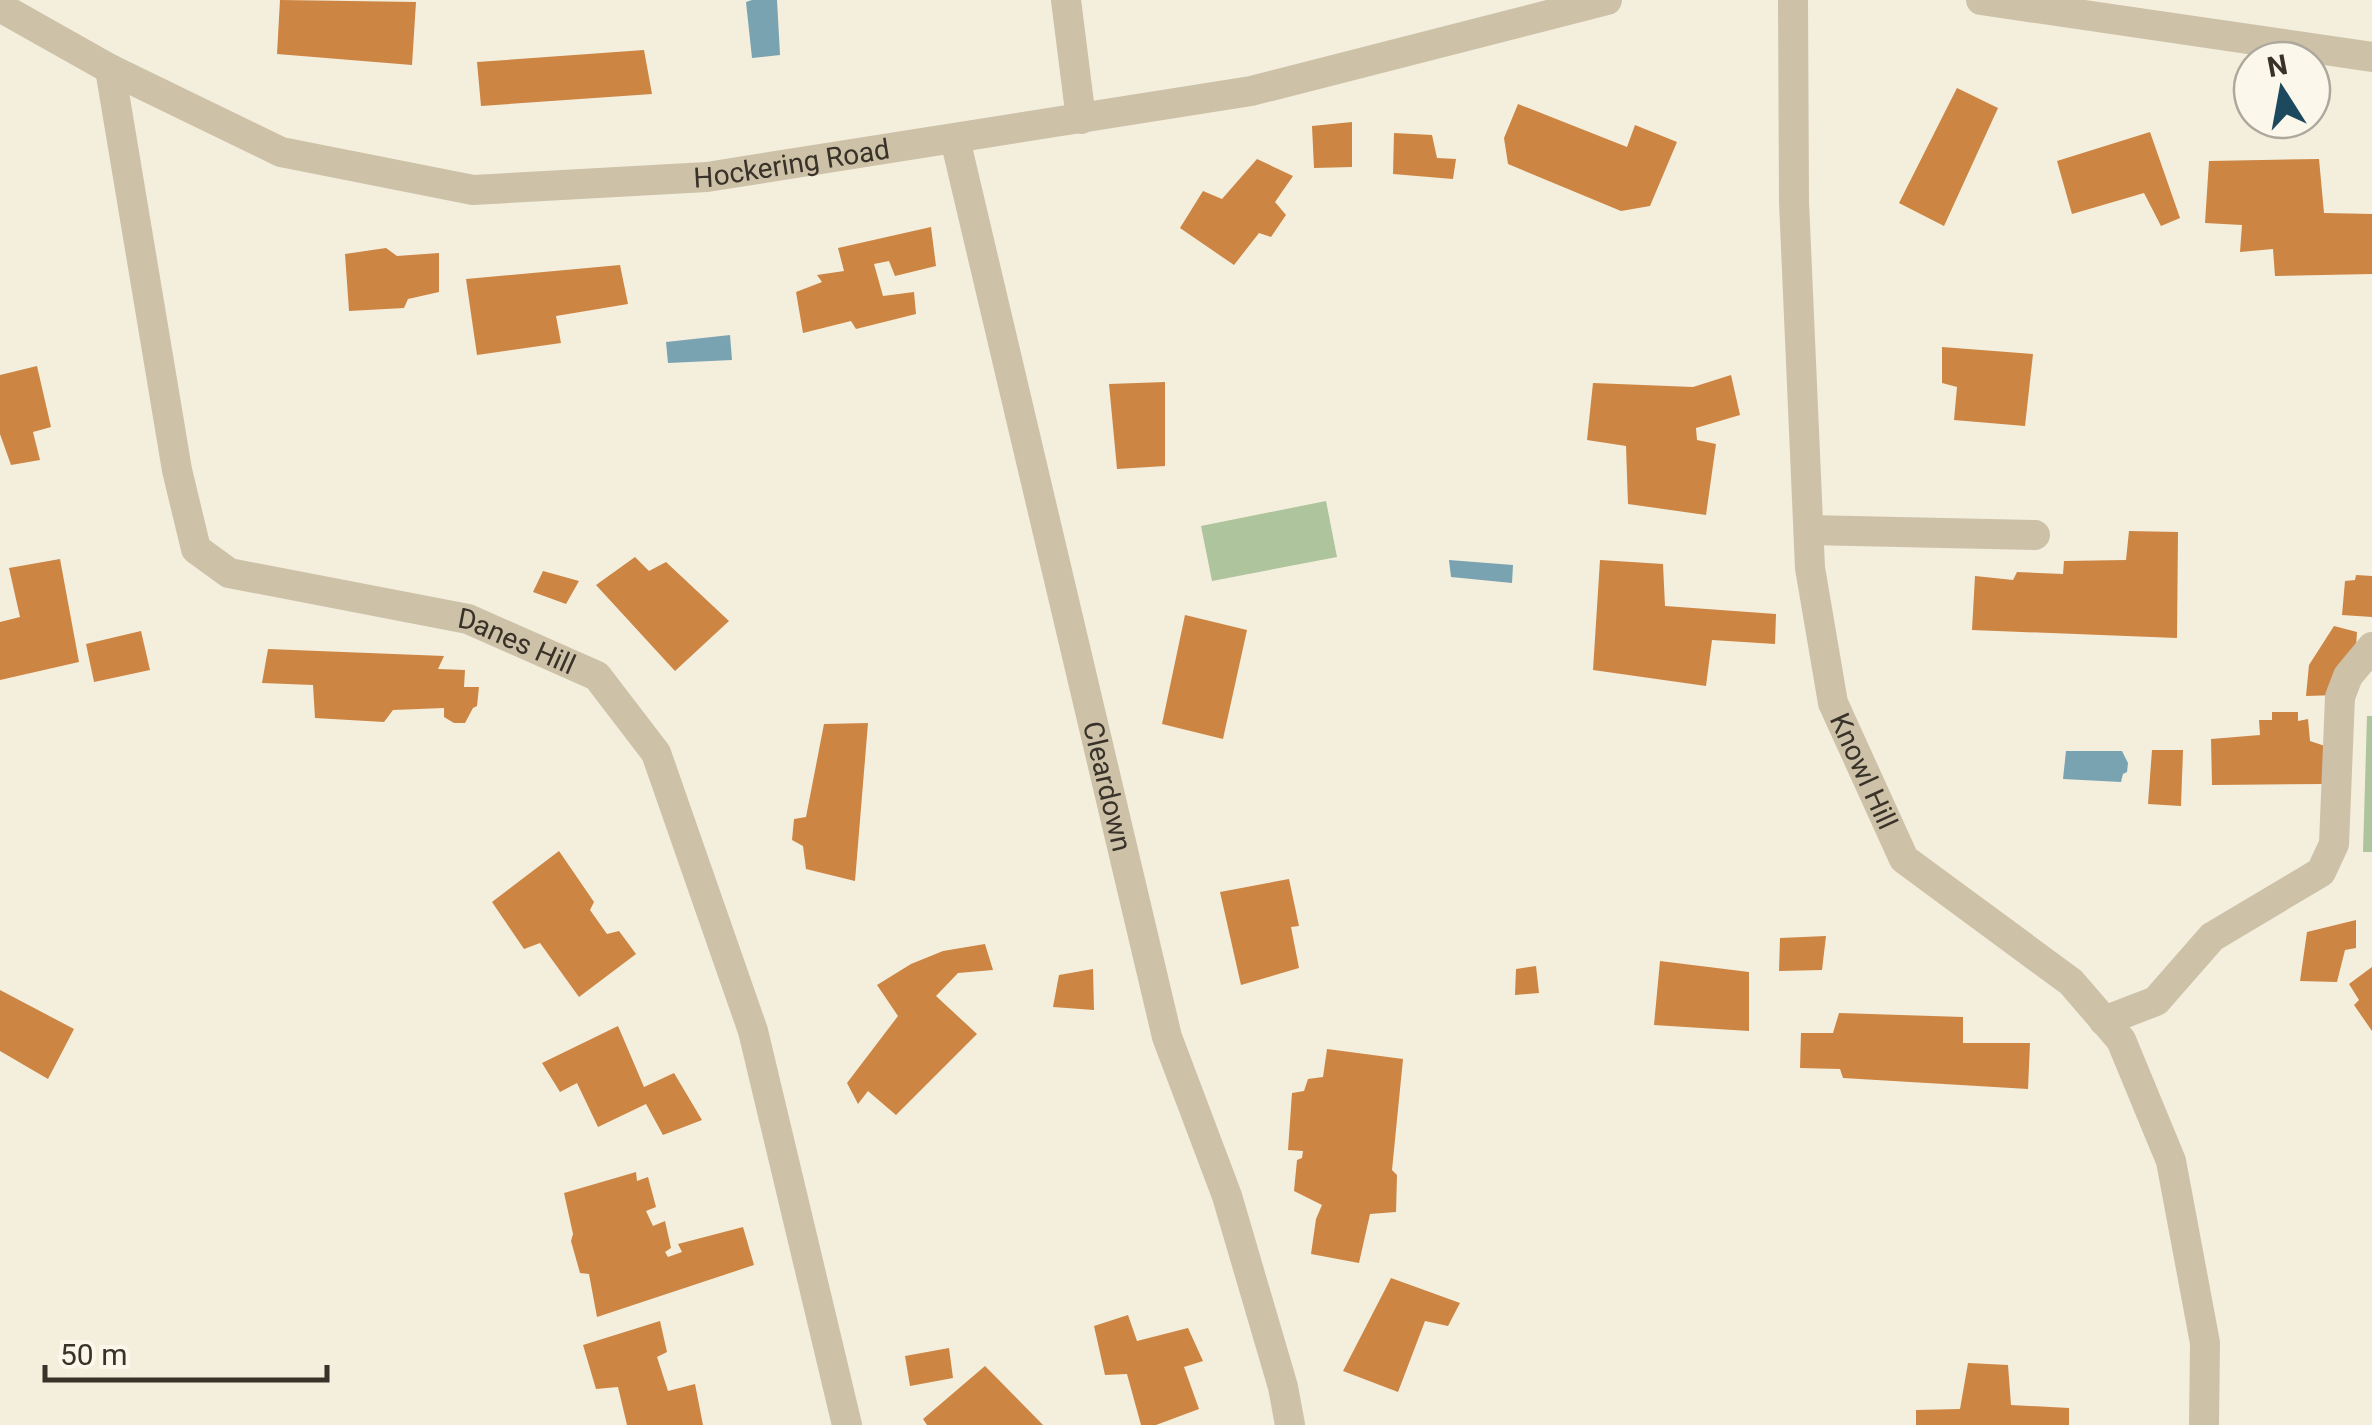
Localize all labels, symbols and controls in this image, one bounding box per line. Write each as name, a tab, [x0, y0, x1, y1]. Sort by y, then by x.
north arrow	[2232, 40, 2332, 140]
text: N	[2264, 48, 2290, 84]
street label: Hockering Road	[693, 132, 892, 194]
street label: Danes Hill	[455, 601, 581, 681]
street label: Knowl Hill	[1823, 708, 1905, 834]
street label: Cleardown	[1076, 718, 1139, 855]
scale bar	[45, 1320, 328, 1382]
text: 50 m	[60, 1337, 127, 1372]

